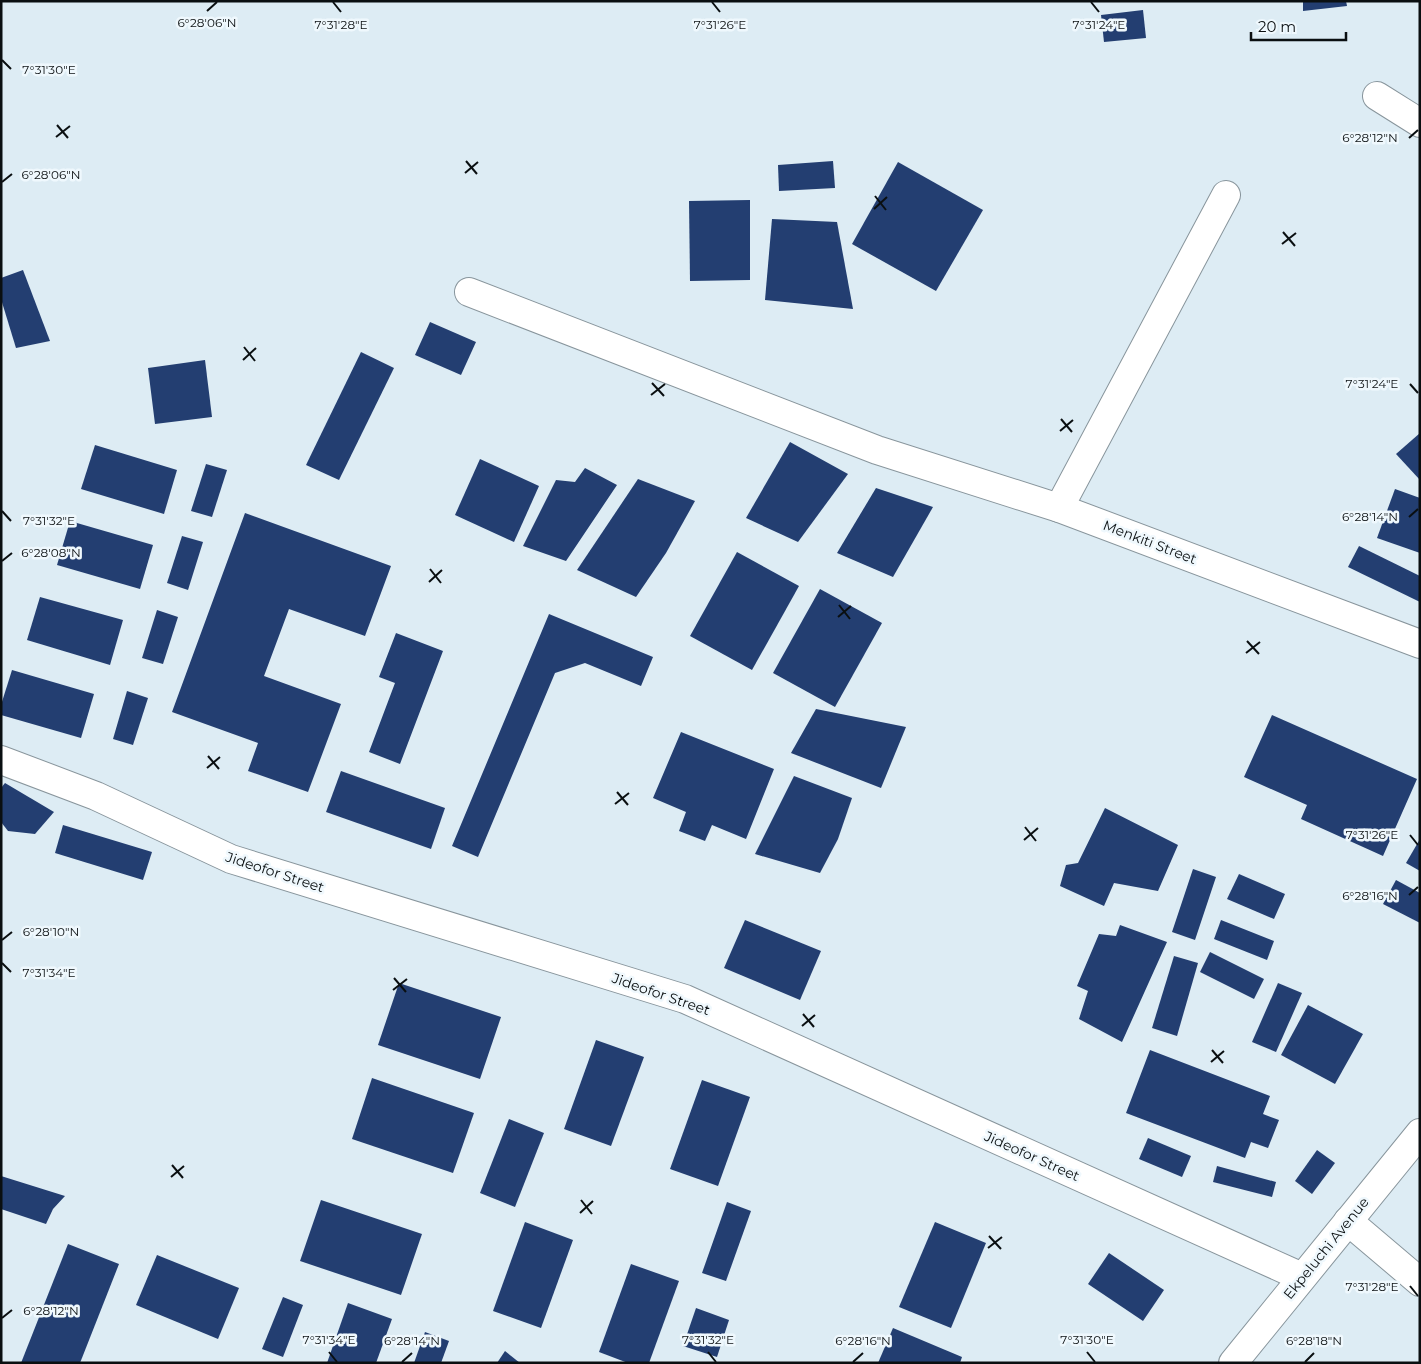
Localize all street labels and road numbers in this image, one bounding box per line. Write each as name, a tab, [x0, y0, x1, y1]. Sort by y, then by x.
street label: Menkiti Street	[1101, 516, 1200, 568]
street label: Jideofor Street	[223, 847, 327, 896]
street label: Jideofor Street	[609, 968, 713, 1019]
street label: Jideofor Street	[981, 1127, 1083, 1185]
street label: Ekpeluchi Avenue	[1279, 1193, 1373, 1303]

